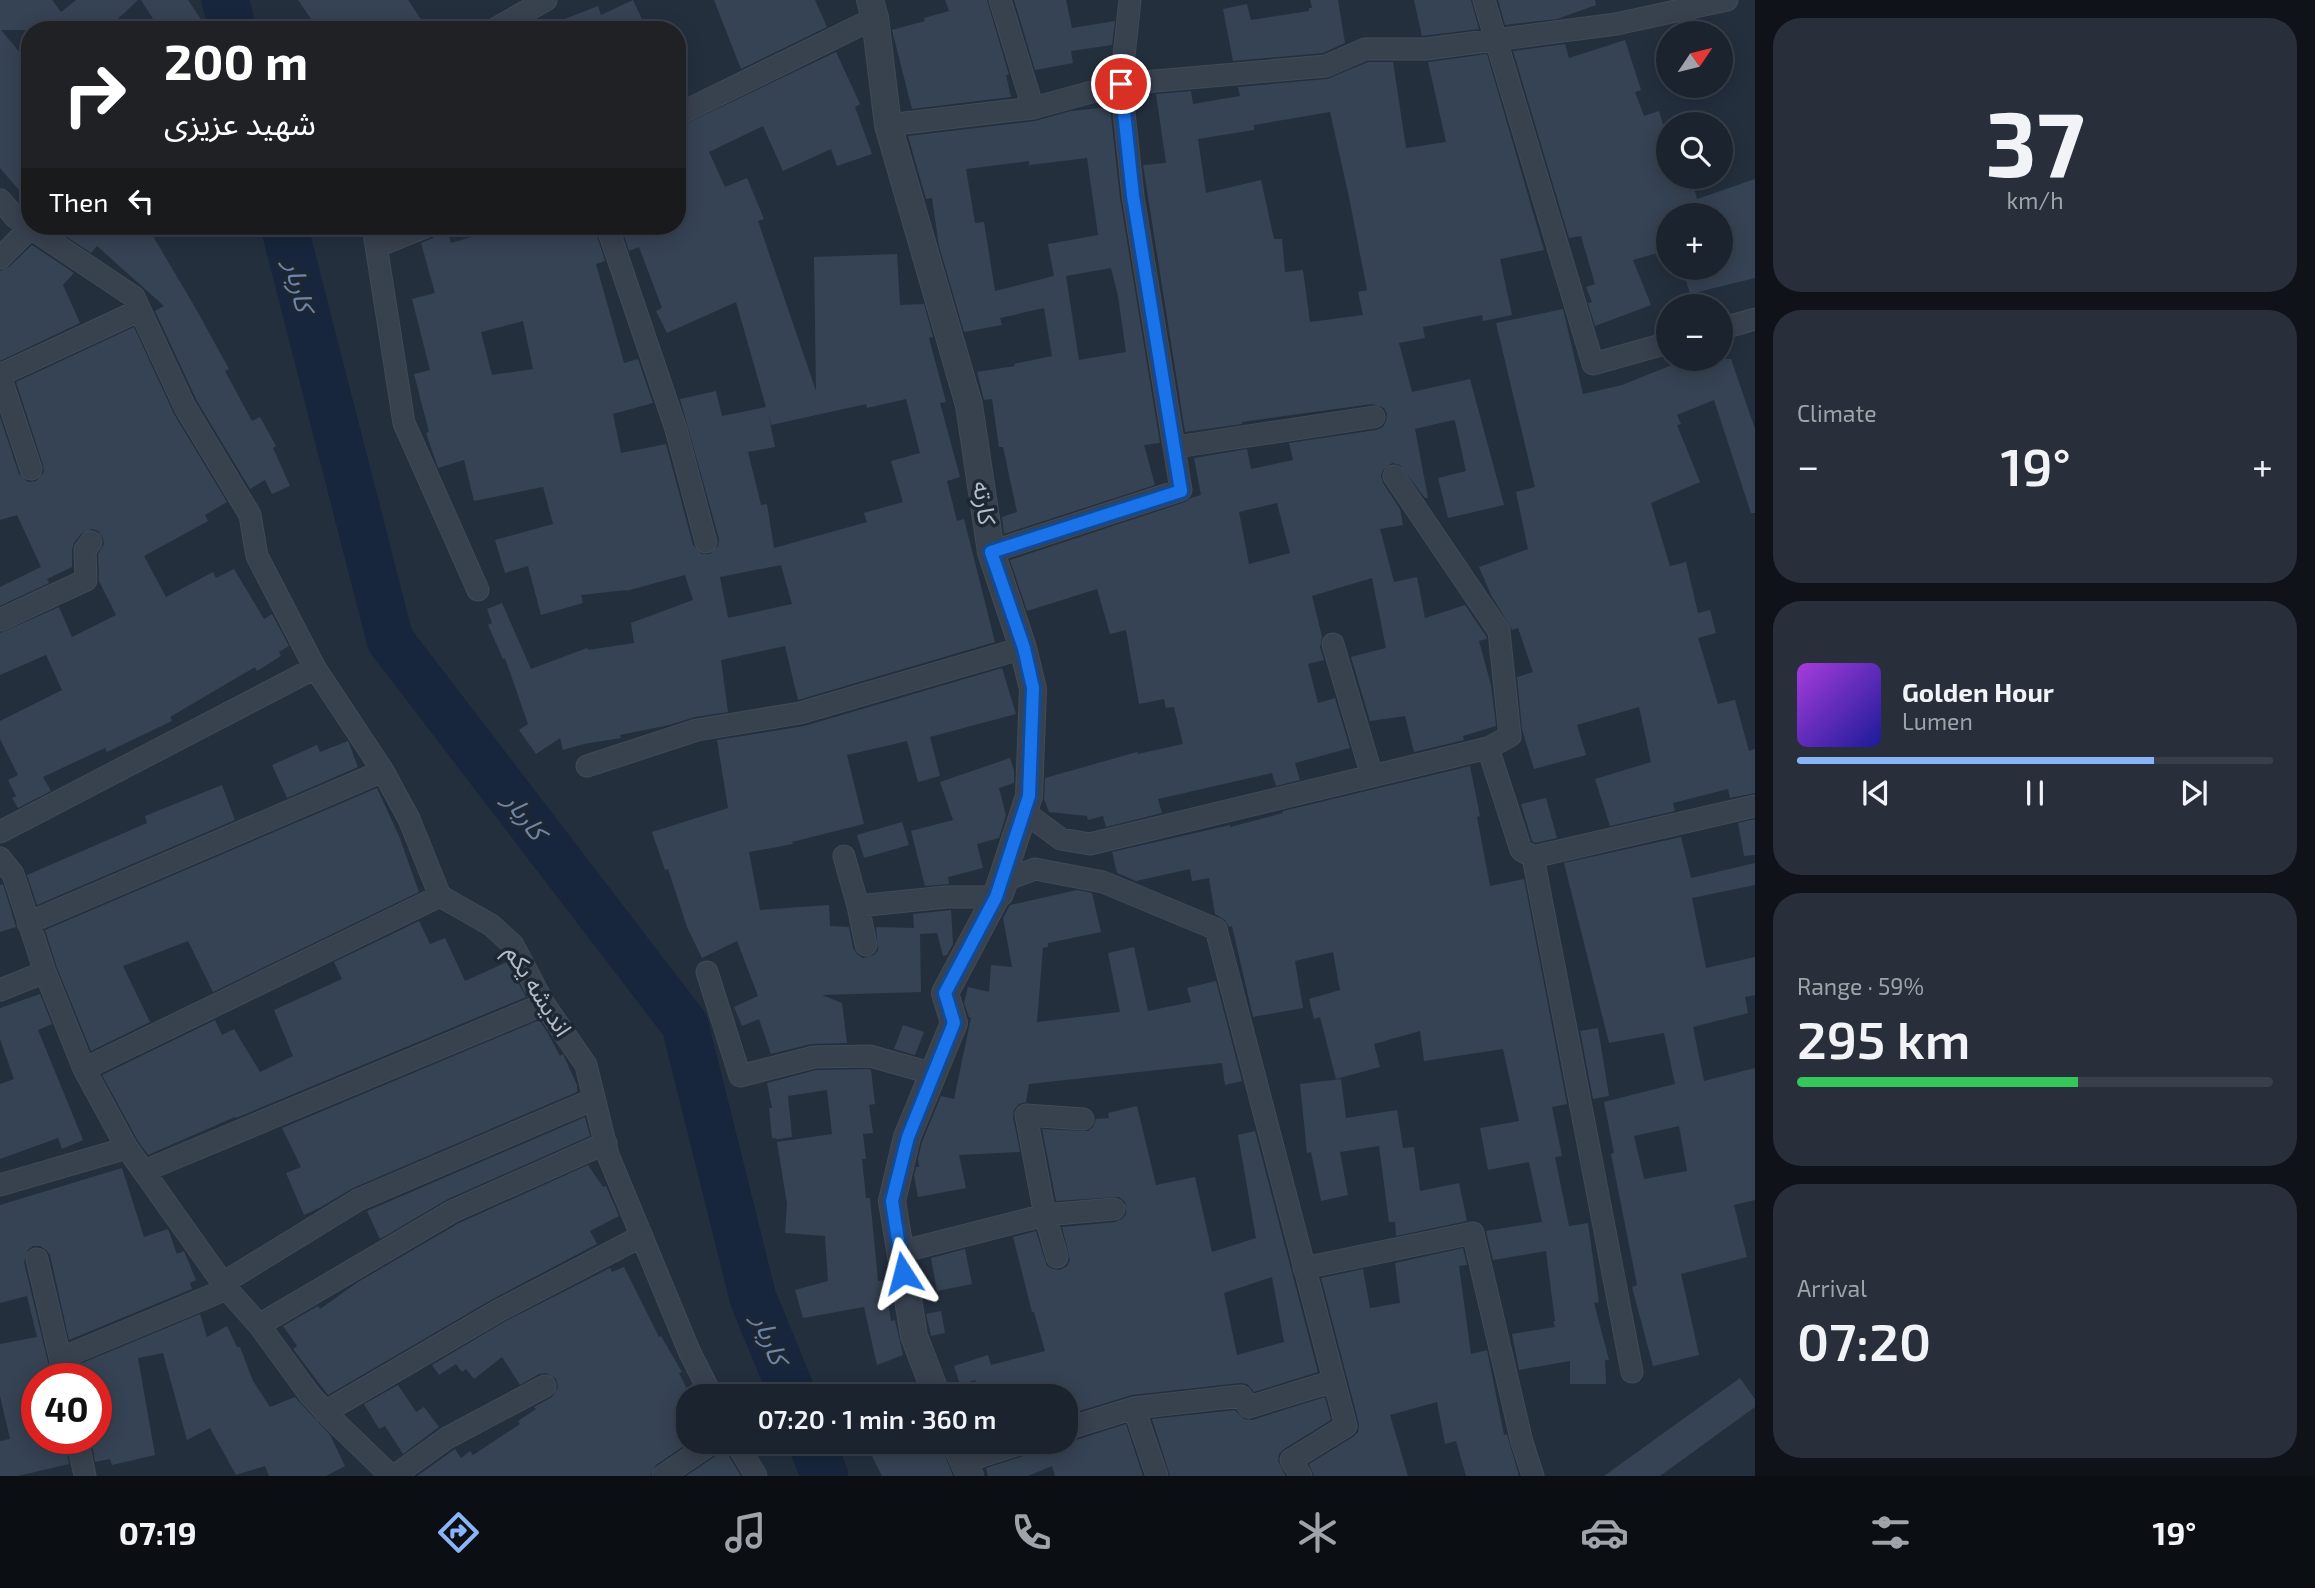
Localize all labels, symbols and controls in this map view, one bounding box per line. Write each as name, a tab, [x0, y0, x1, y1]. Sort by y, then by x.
north arrow	[1656, 21, 1732, 98]
map controls	[1656, 21, 1733, 371]
text: 200 m	[164, 31, 308, 90]
icon: right	[49, 49, 140, 140]
pin	[1091, 54, 1151, 114]
icon: arrive	[1102, 65, 1140, 103]
text: 37	[1985, 86, 2085, 195]
text: شهید عزیزی	[164, 103, 316, 141]
button: search	[1656, 112, 1733, 189]
icon: left	[122, 182, 160, 220]
text: Then	[49, 186, 108, 217]
text: km/h	[2006, 186, 2064, 214]
button: +	[1656, 203, 1733, 280]
water label: کاربار	[278, 255, 323, 320]
button: −	[1656, 294, 1733, 371]
text: Climate	[1797, 399, 1877, 427]
text: 19°	[2000, 434, 2071, 496]
text: −	[1797, 442, 1819, 488]
text: +	[2252, 442, 2273, 488]
street label: کارته	[967, 479, 1003, 528]
text: Golden Hour	[1902, 676, 2054, 707]
text: Lumen	[1902, 707, 1973, 735]
icon: previous	[1857, 774, 1895, 812]
icon: pause	[2016, 774, 2054, 812]
icon: next	[2175, 774, 2213, 812]
water label: کاربار	[496, 784, 557, 850]
street label: اندیشه یکم	[496, 939, 579, 1043]
text: Range · 59%	[1797, 972, 1924, 1000]
text: 295 km	[1797, 1007, 1970, 1069]
position arrow	[866, 1236, 940, 1310]
text: Arrival	[1797, 1274, 1867, 1302]
water label: کاربار	[746, 1307, 797, 1373]
text: 07:20	[1797, 1309, 1931, 1371]
speed limit sign: 40	[21, 1363, 112, 1454]
text: 07:20 · 1 min · 360 m	[758, 1403, 996, 1434]
icon: directions	[434, 1508, 483, 1557]
icon: music	[721, 1508, 770, 1557]
icon: phone	[1007, 1508, 1056, 1557]
icon: climate	[1293, 1508, 1342, 1557]
icon: car	[1580, 1508, 1629, 1557]
icon: filters	[1866, 1508, 1915, 1557]
text: 07:19	[119, 1513, 197, 1551]
text: 19°	[2153, 1513, 2196, 1551]

